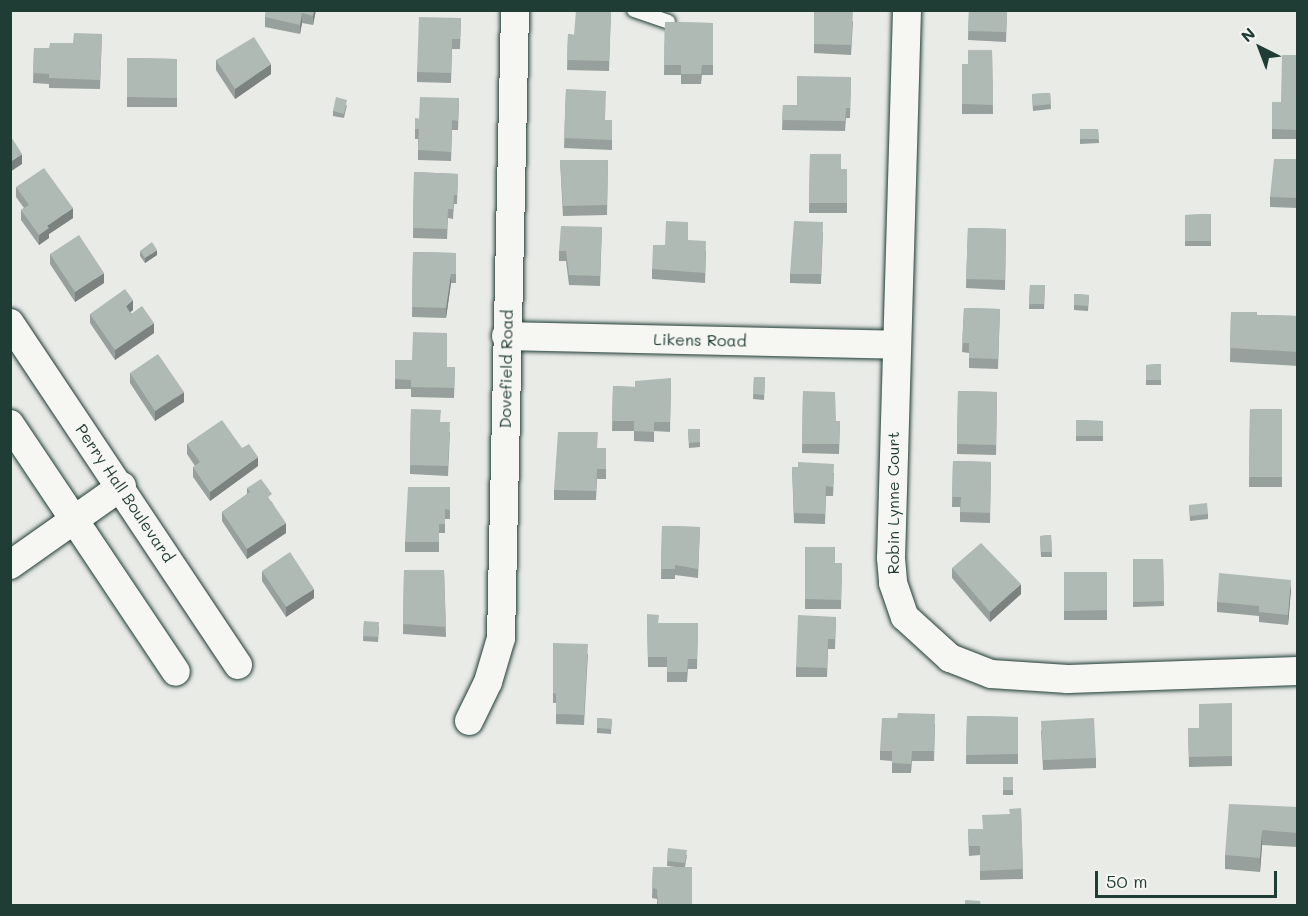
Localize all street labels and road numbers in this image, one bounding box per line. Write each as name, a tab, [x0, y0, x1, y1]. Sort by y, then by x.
street label: Dovefield Road	[495, 309, 517, 429]
street label: Likens Road	[653, 330, 747, 350]
street label: Perry Hall Boulevard	[72, 420, 178, 566]
street label: Robin Lynne Court	[883, 431, 903, 575]

